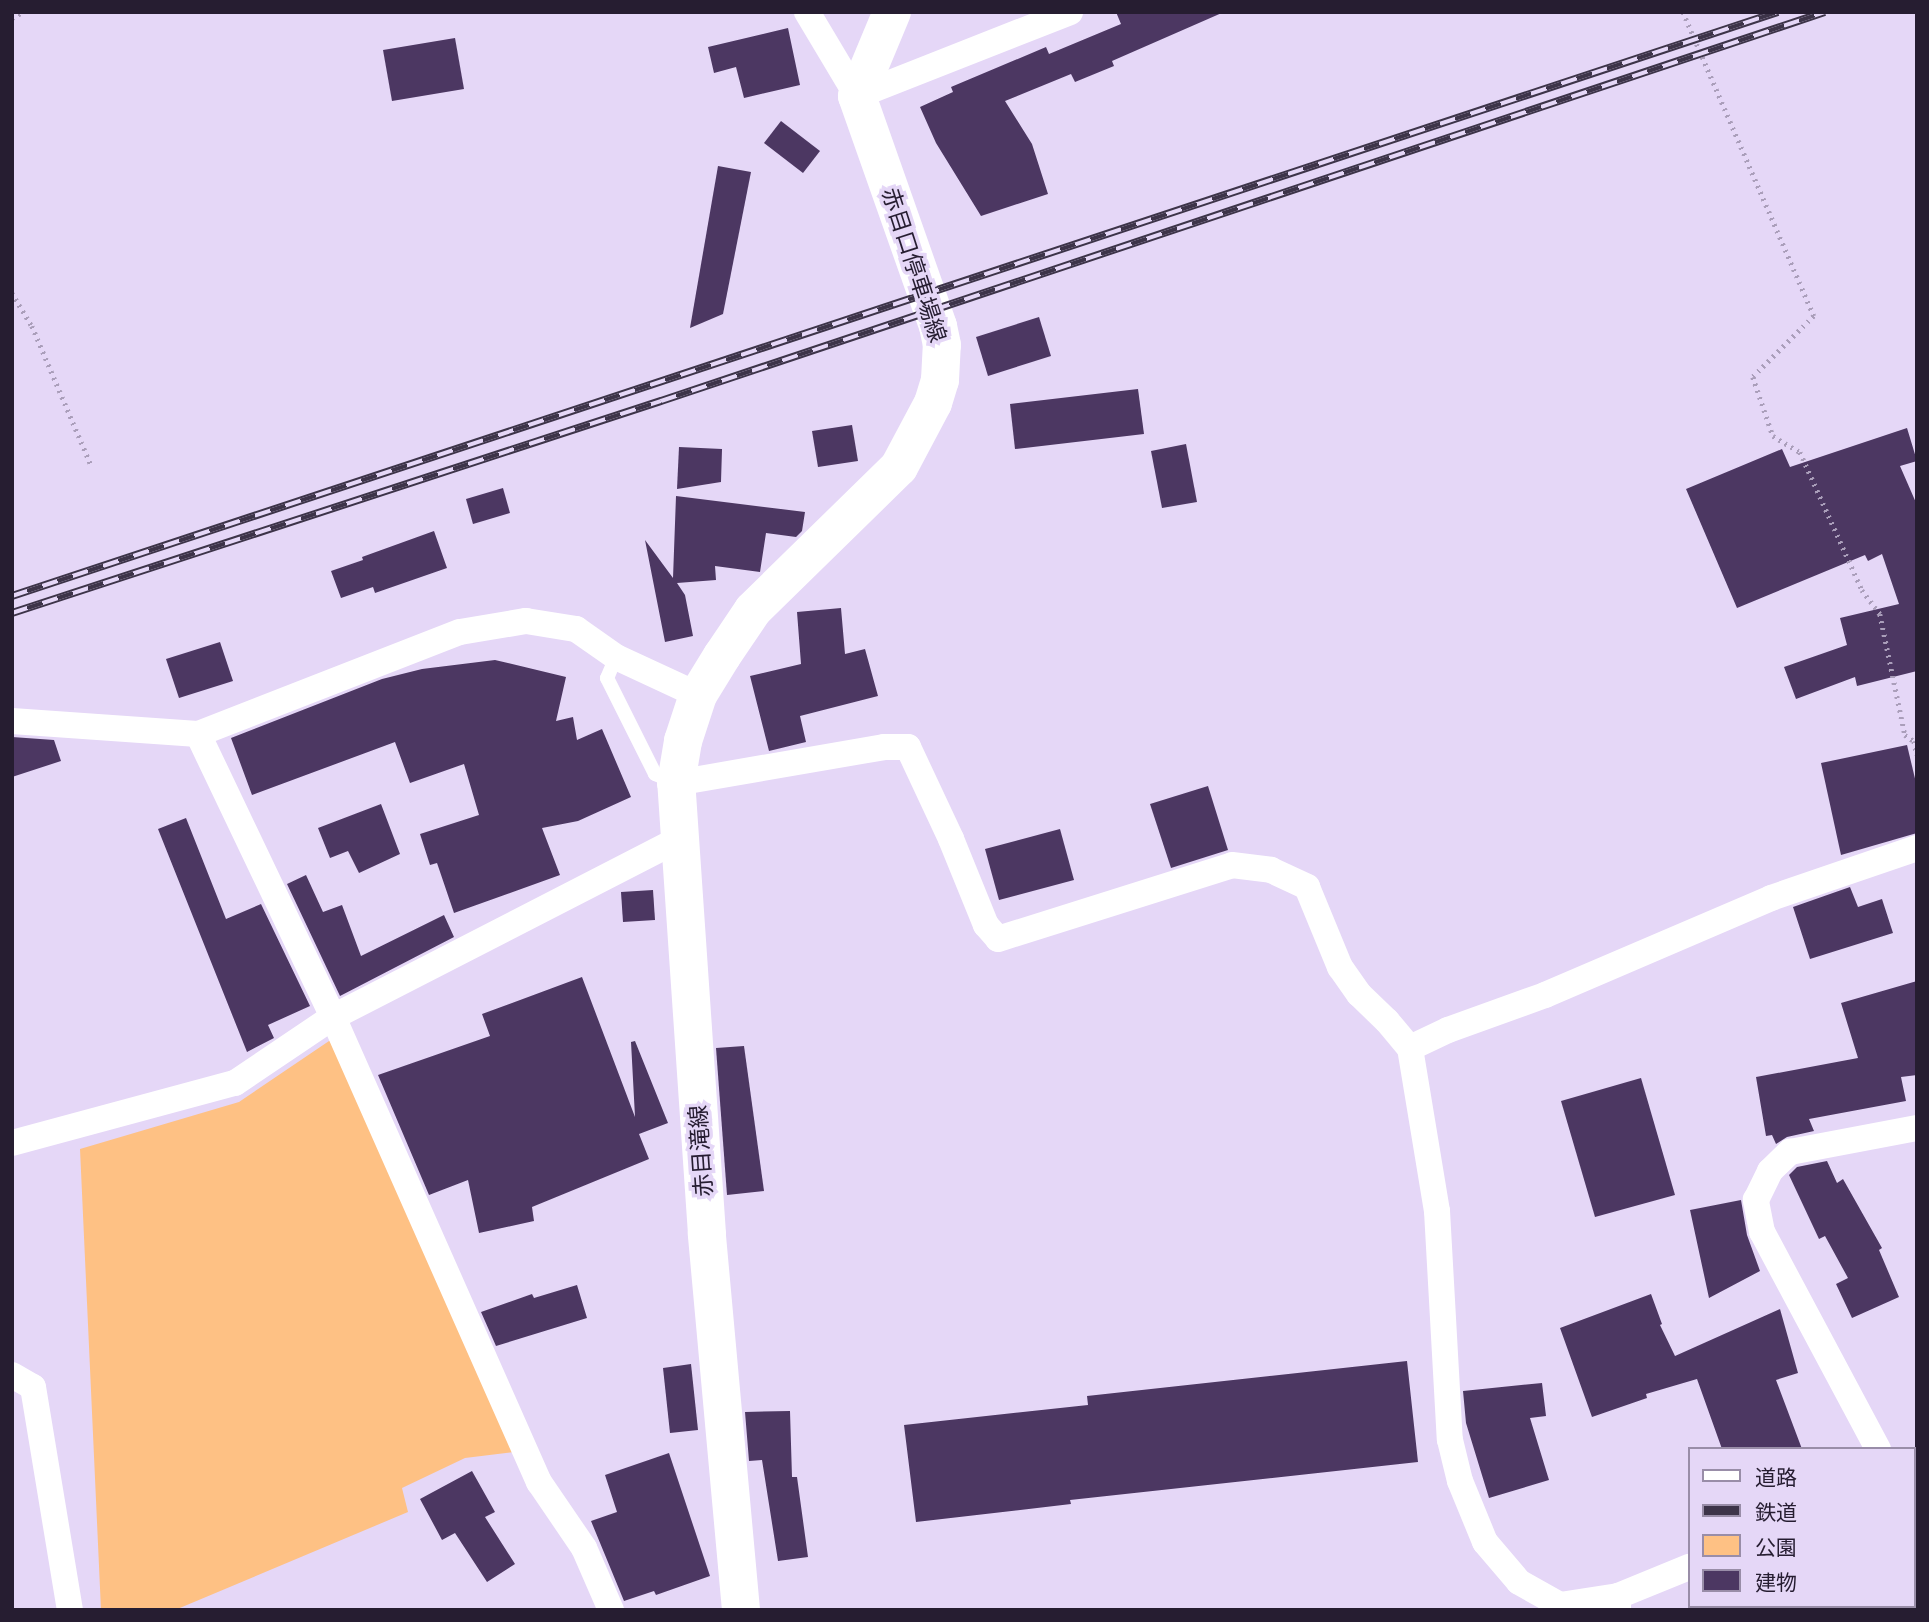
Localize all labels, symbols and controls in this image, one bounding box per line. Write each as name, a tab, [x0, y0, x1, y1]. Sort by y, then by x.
street label: 赤目口停車場線	[876, 184, 952, 346]
street label: 赤目滝線	[684, 1104, 718, 1198]
legend	[1688, 1447, 1915, 1608]
text: 道路	[1755, 1465, 1797, 1490]
text: 鉄道	[1755, 1500, 1797, 1525]
text: 公園	[1755, 1535, 1797, 1560]
text: 建物	[1755, 1570, 1797, 1595]

